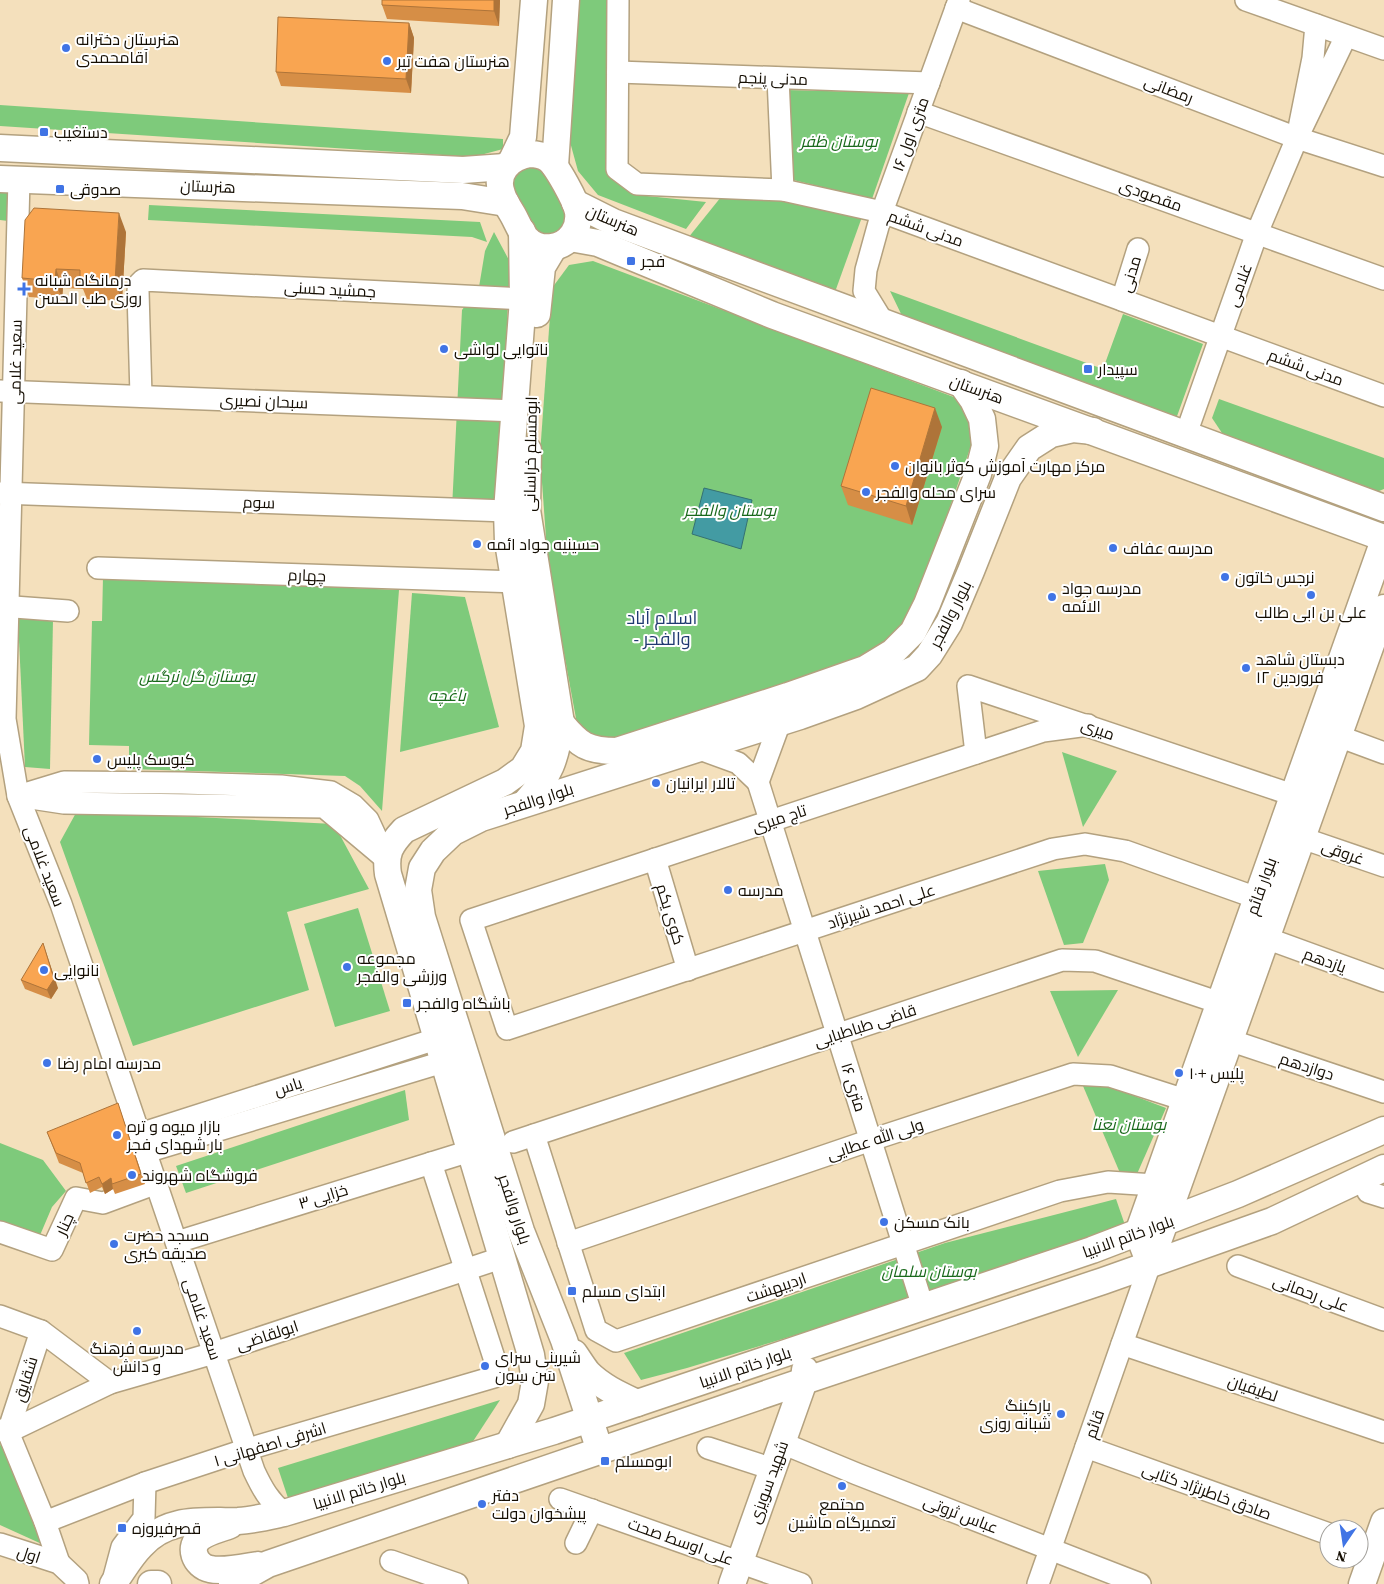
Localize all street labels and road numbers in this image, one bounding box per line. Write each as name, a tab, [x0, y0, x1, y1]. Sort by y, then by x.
street label: مدنی پنجم	[738, 66, 808, 91]
street label: رمضانی	[1141, 70, 1197, 108]
street label: ۱۶ متری اول	[886, 94, 934, 174]
street label: مقصودی	[1116, 173, 1186, 217]
street label: هنرستان	[180, 174, 236, 198]
street label: هنرستان	[583, 199, 643, 241]
street label: مدنی ششم	[885, 204, 967, 253]
street label: مدنی	[1114, 253, 1146, 295]
street label: غلامی	[1221, 260, 1257, 310]
street label: جمشید حسنی	[284, 276, 376, 302]
street label: سعید غلامی	[3, 319, 27, 405]
street label: مدنی ششم	[1265, 343, 1347, 392]
street label: هنرستان	[947, 369, 1007, 409]
street label: سبحان نصیری	[219, 388, 309, 414]
street label: ابومسلم خراسانی	[518, 396, 543, 512]
street label: سوم	[242, 490, 276, 515]
street label: چهارم	[287, 563, 327, 588]
street label: بلوار والفجر	[923, 577, 976, 652]
street label: میری	[1078, 713, 1118, 745]
street label: بلوار والفجر	[499, 777, 576, 821]
street label: تاج میری	[749, 799, 810, 838]
street label: سعید غلامی	[19, 822, 71, 910]
street label: غروقی	[1319, 834, 1367, 870]
street label: بلوار قائم	[1240, 854, 1283, 918]
street label: علی احمد شیرنژاد	[824, 878, 938, 934]
street label: کوی یکم	[650, 881, 691, 947]
street label: یازدهم	[1300, 942, 1350, 979]
street label: قاضی طباطبایی	[811, 998, 919, 1052]
street label: دوازدهم	[1277, 1047, 1337, 1086]
street label: ۱۶ متری	[836, 1060, 872, 1114]
street label: یاس	[271, 1071, 306, 1101]
street label: ولی الله عطایی	[824, 1113, 926, 1165]
street label: بلوار والفجر	[493, 1170, 537, 1247]
street label: خزایی ۳	[295, 1178, 351, 1214]
street label: چنار	[49, 1209, 80, 1240]
street label: بلوار خاتم الانبیا	[1079, 1209, 1177, 1264]
street label: اردیبهشت	[743, 1266, 809, 1308]
street label: علی رحمانی	[1270, 1269, 1352, 1317]
street label: سعید غلامی	[179, 1275, 227, 1363]
street label: ابولقاضی	[233, 1315, 301, 1355]
street label: بلوار خاتم الانبیا	[696, 1341, 794, 1394]
street label: شقایق	[7, 1353, 43, 1405]
street label: لطیفیان	[1225, 1369, 1281, 1407]
street label: قائم	[1079, 1407, 1110, 1442]
street label: اشرفی اصفهانی ۱	[211, 1416, 329, 1472]
street label: شهید سویزی	[743, 1438, 793, 1526]
street label: صادق خاطرنژاد کتابی	[1139, 1457, 1275, 1525]
street label: بلوار خاتم الانبیا	[310, 1465, 408, 1515]
street label: عباس ثروتی	[921, 1490, 1001, 1538]
street label: علی اوسط صحت	[625, 1512, 737, 1570]
street label: اول	[14, 1540, 44, 1568]

